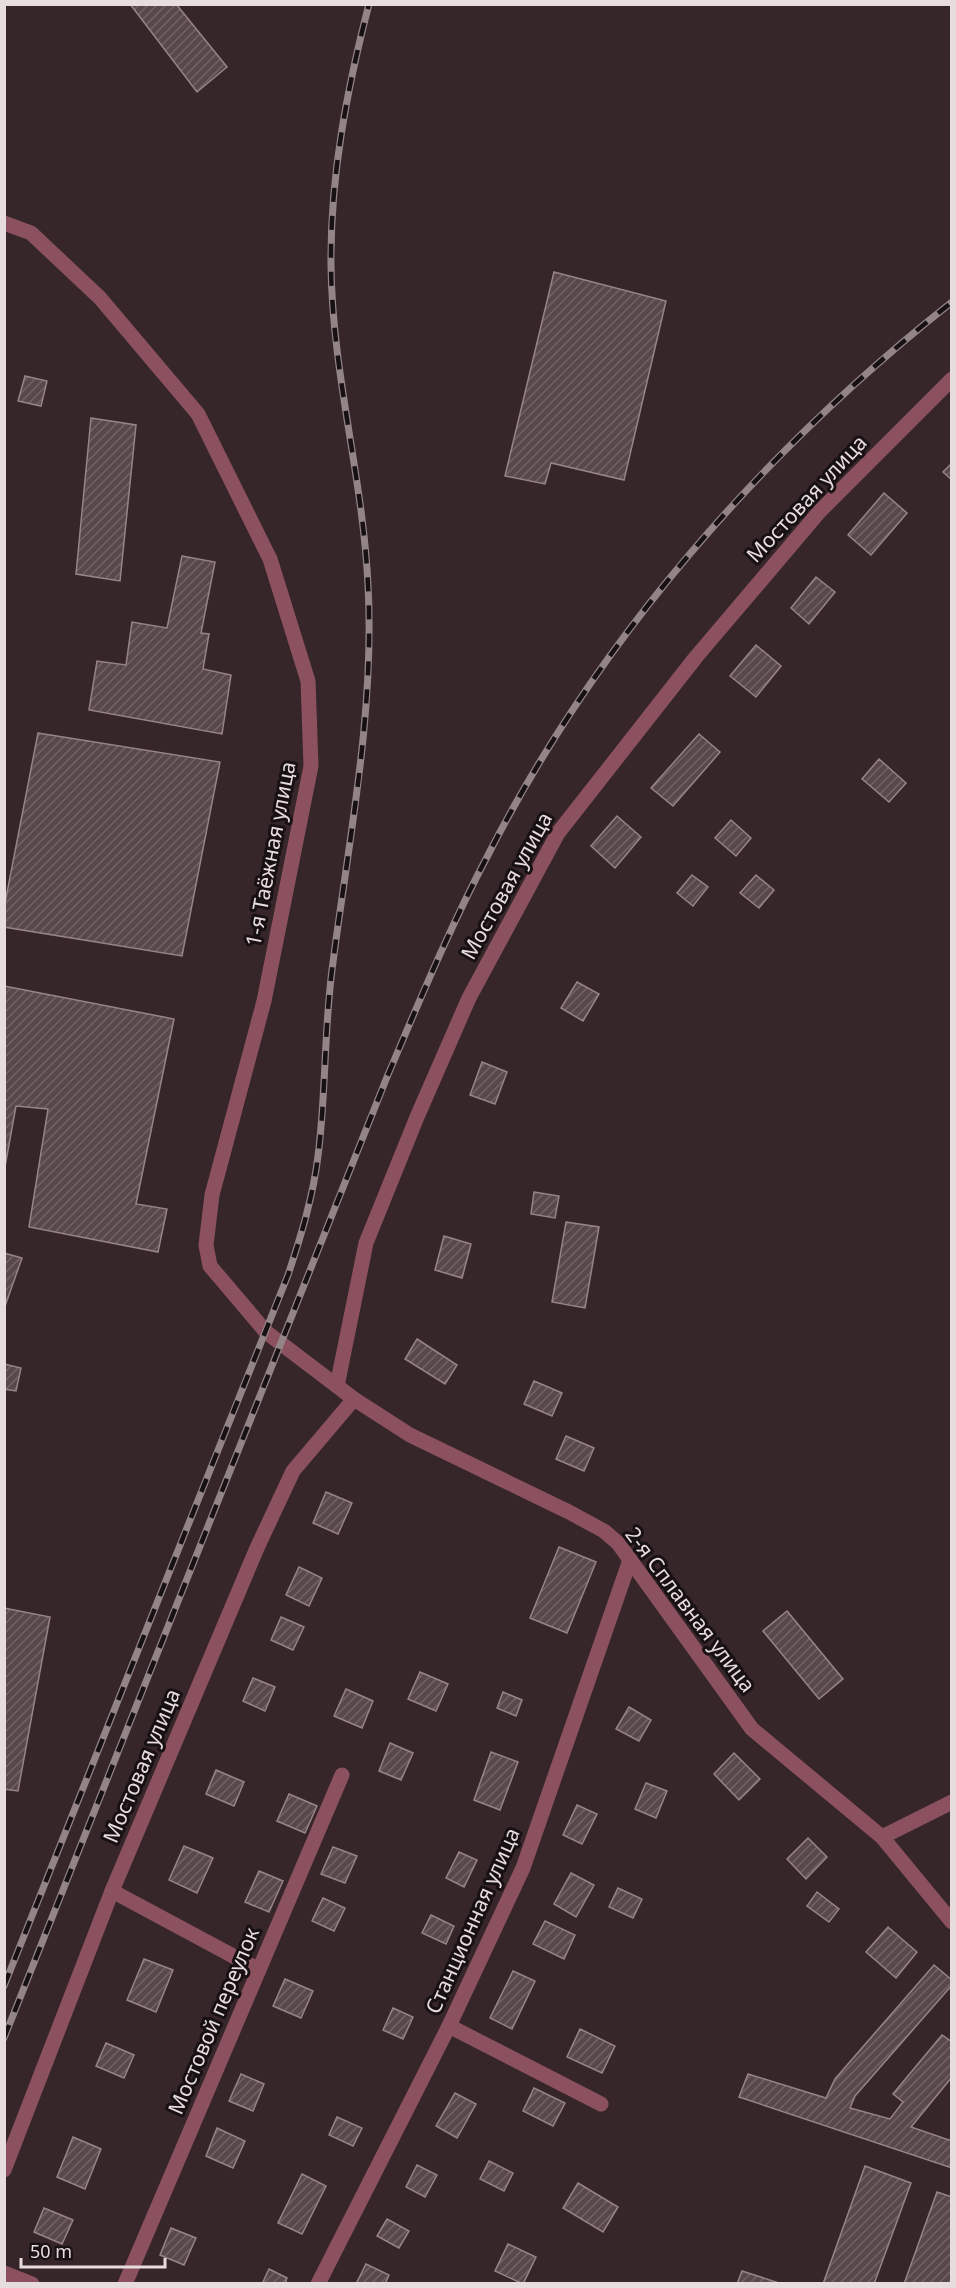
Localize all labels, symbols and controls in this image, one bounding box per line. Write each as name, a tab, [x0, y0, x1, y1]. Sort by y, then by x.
street label: Мостовая улица	[740, 429, 873, 568]
street label: 1-я Таёжная улица	[238, 759, 302, 949]
street label: Мостовая улица	[454, 807, 558, 964]
street label: 2-я Сплавная улица	[619, 1521, 762, 1698]
street label: Мостовая улица	[96, 1684, 186, 1847]
street label: Станционная улица	[418, 1823, 526, 2018]
street label: Мостовой переулок	[161, 1923, 265, 2118]
scale bar	[21, 2231, 165, 2269]
text: 50 m	[30, 2239, 72, 2263]

